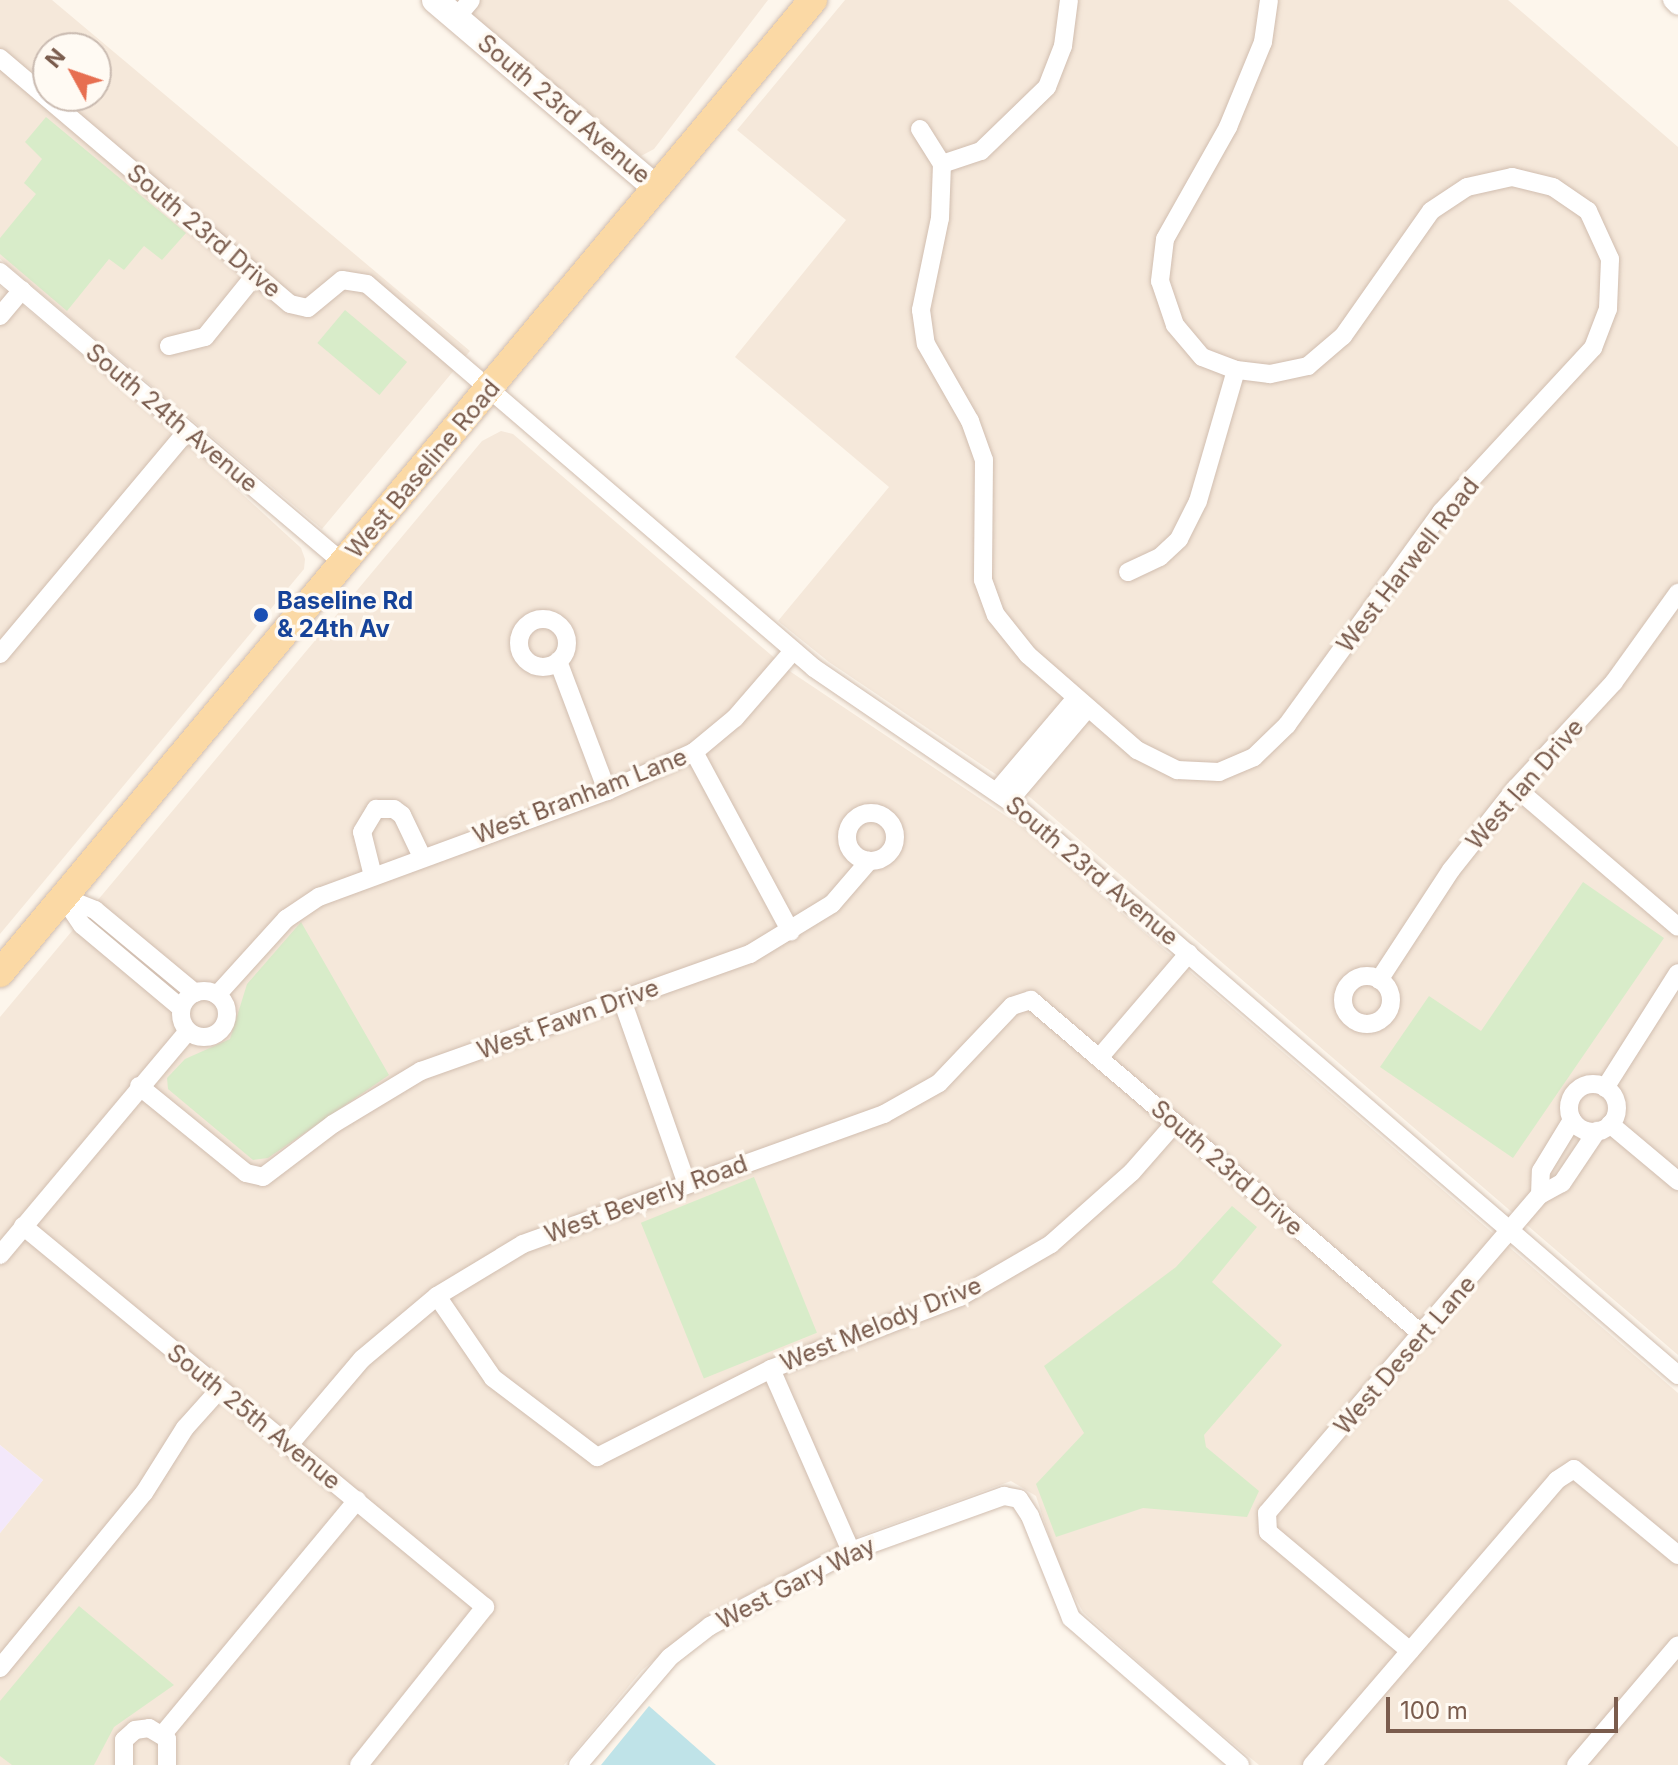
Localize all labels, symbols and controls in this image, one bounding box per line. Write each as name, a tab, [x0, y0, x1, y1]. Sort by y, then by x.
street label: South 23rd Avenue	[472, 28, 656, 190]
north arrow	[32, 32, 112, 112]
text: N	[40, 43, 70, 73]
street label: South 23rd Drive	[121, 158, 287, 304]
street label: South 24th Avenue	[80, 338, 264, 498]
street label: West Baseline Road	[340, 374, 506, 564]
street label: West Harwell Road	[1331, 472, 1485, 658]
place label: Baseline Rd & 24th Av	[277, 587, 413, 643]
marker: Baseline Rd & 24th Av	[252, 606, 270, 624]
street label: West Ian Drive	[1460, 713, 1590, 855]
street label: West Branham Lane	[469, 742, 691, 850]
street label: South 23rd Avenue	[1000, 790, 1184, 952]
street label: West Fawn Drive	[473, 973, 663, 1065]
street label: South 23rd Drive	[1145, 1094, 1309, 1242]
street label: West Beverly Road	[541, 1149, 751, 1249]
street label: West Desert Lane	[1328, 1270, 1482, 1440]
street label: West Melody Drive	[776, 1271, 986, 1377]
street label: South 25th Avenue	[161, 1338, 347, 1496]
street label: West Gary Way	[712, 1531, 880, 1635]
scale bar	[1390, 1681, 1622, 1731]
text: 100 m	[1400, 1696, 1468, 1725]

